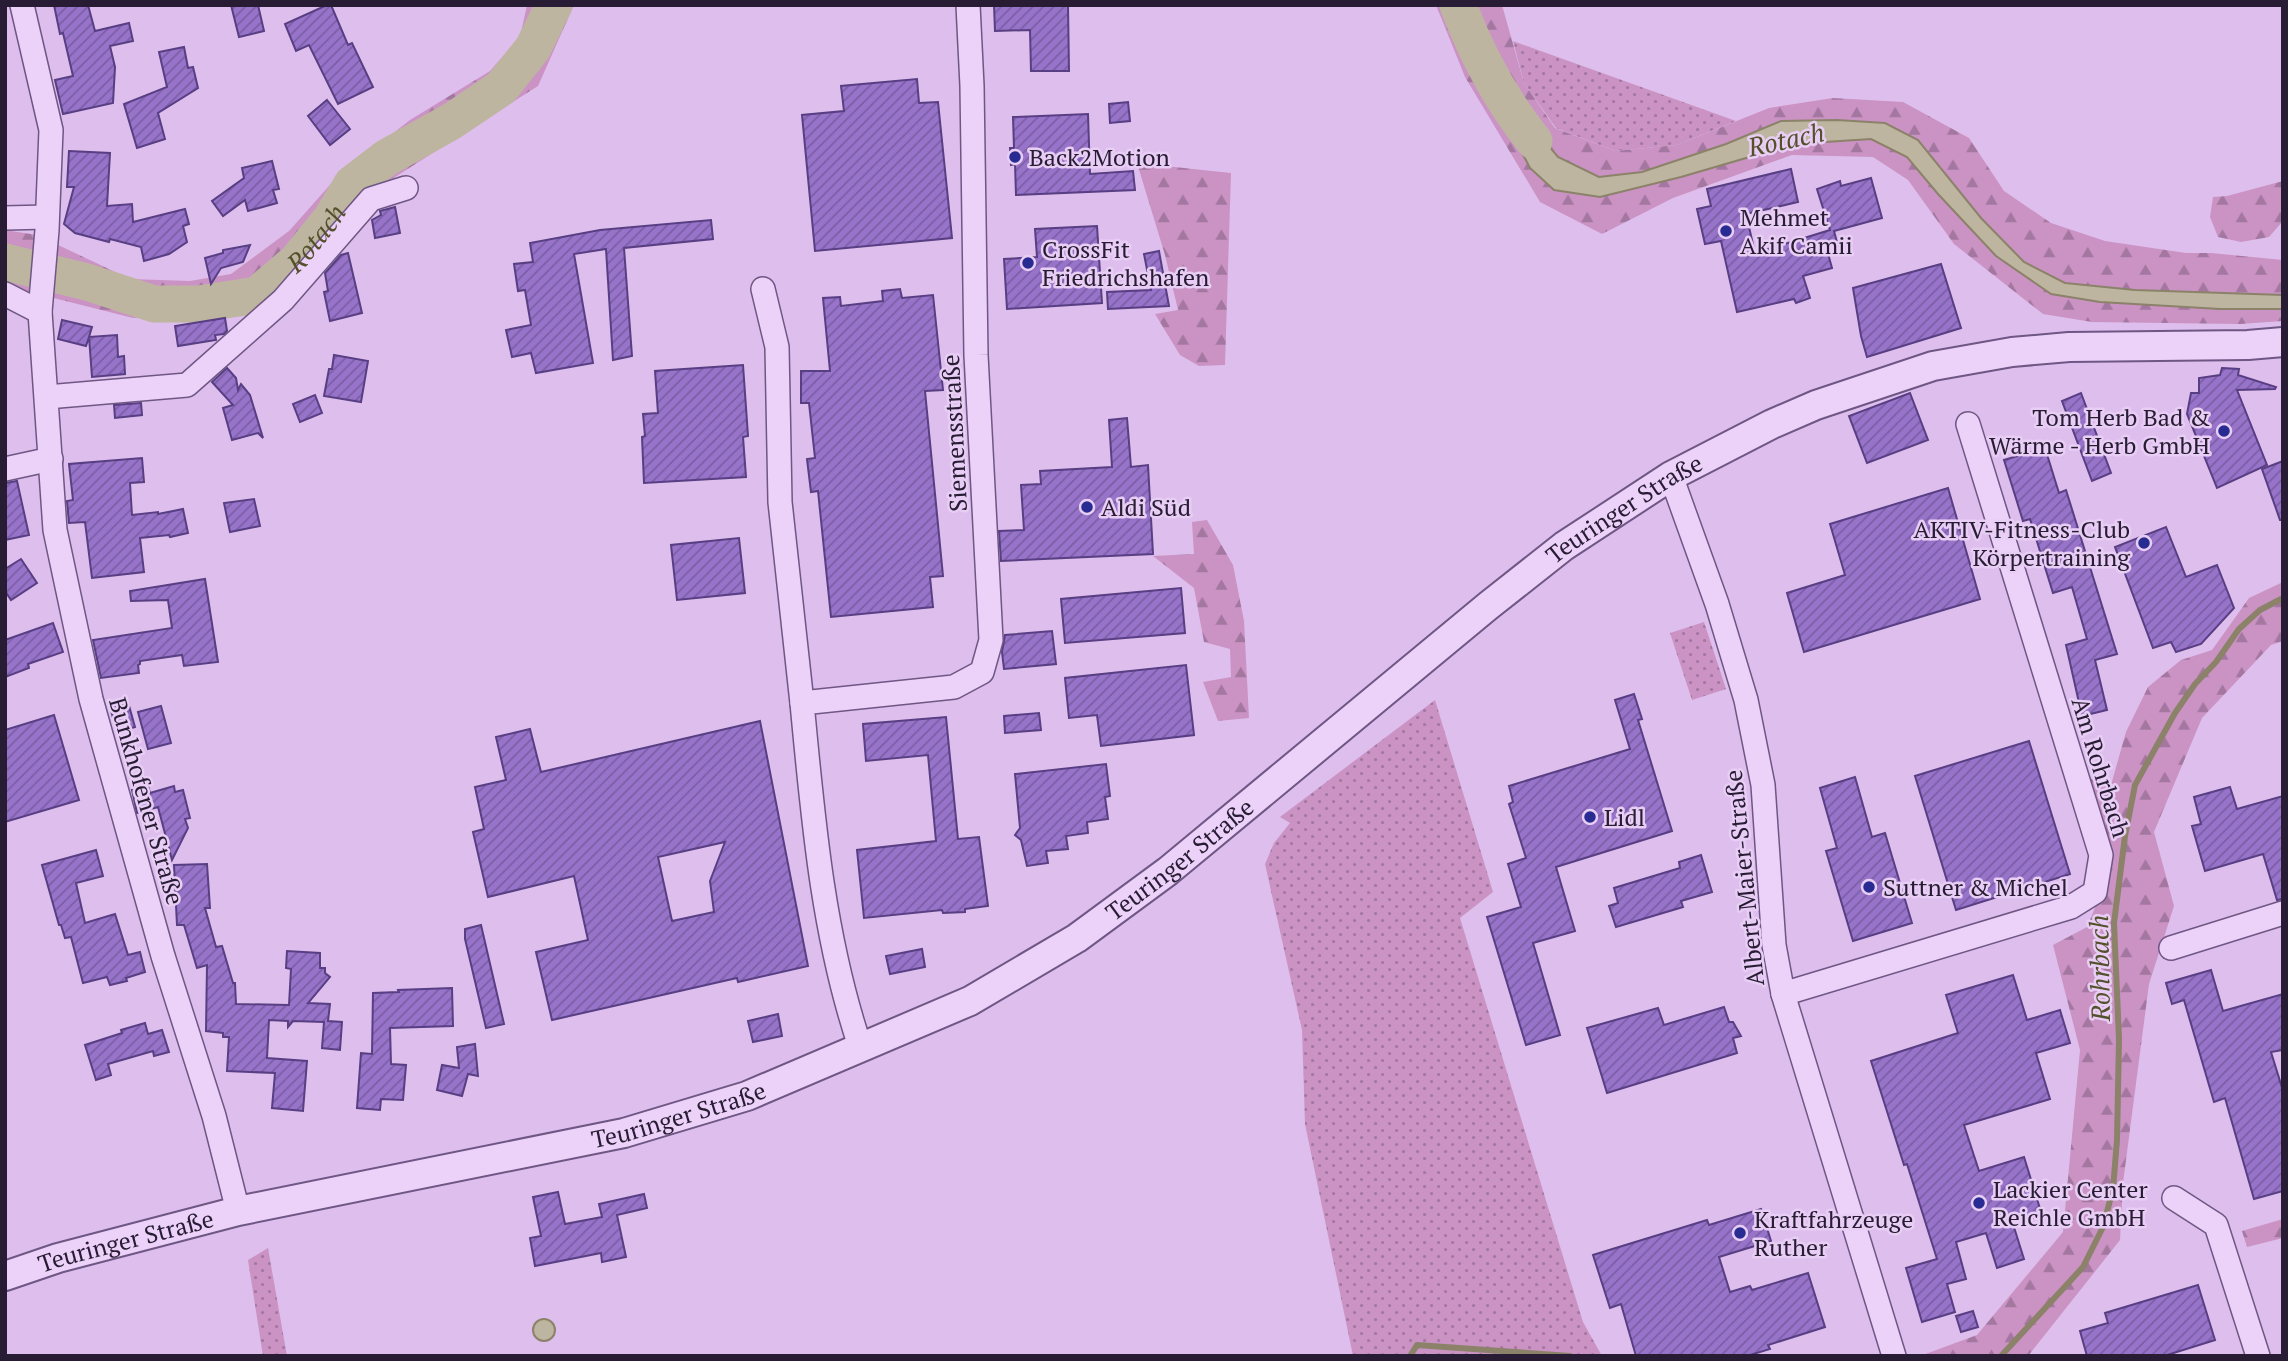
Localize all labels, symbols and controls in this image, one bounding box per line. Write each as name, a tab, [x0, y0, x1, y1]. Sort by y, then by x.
water label: Rotach	[1744, 114, 1827, 164]
place label: Back2Motion	[1029, 141, 1170, 173]
marker: Back2Motion	[1007, 149, 1023, 165]
water label: Rotach	[279, 198, 353, 280]
place label: Mehmet Akif Camii	[1740, 201, 1853, 261]
marker: Mehmet Akif Camii	[1718, 223, 1734, 239]
place label: CrossFit Friedrichshafen	[1042, 233, 1209, 293]
marker: CrossFit Friedrichshafen	[1020, 255, 1036, 271]
street label: Siemensstraße	[934, 353, 974, 513]
place label: Tom Herb Bad & Wärme - Herb GmbH	[1989, 401, 2210, 461]
marker: Tom Herb Bad & Wärme - Herb GmbH	[2216, 423, 2232, 439]
street label: Teuringer Straße	[1539, 447, 1708, 570]
place label: Aldi Süd	[1101, 491, 1191, 523]
marker: Aldi Süd	[1079, 499, 1095, 515]
place label: AKTIV-Fitness-Club Körpertraining	[1913, 513, 2130, 573]
marker: AKTIV-Fitness-Club Körpertraining	[2136, 535, 2152, 551]
street label: Am Rohrbach	[2065, 693, 2137, 841]
street label: Bunkhofener Straße	[102, 694, 192, 908]
street label: Albert-Maier-Straße	[1717, 768, 1771, 988]
street label: Teuringer Straße	[1099, 791, 1260, 928]
place label: Lidl	[1604, 801, 1645, 833]
marker: Lidl	[1582, 809, 1598, 825]
place label: Suttner & Michel	[1883, 871, 2068, 903]
marker: Suttner & Michel	[1861, 879, 1877, 895]
water label: Rohrbach	[2081, 915, 2117, 1022]
street label: Teuringer Straße	[589, 1074, 771, 1155]
place label: Lackier Center Reichle GmbH	[1993, 1173, 2148, 1233]
marker: Lackier Center Reichle GmbH	[1971, 1195, 1987, 1211]
street label: Teuringer Straße	[34, 1202, 217, 1280]
place label: Kraftfahrzeuge Ruther	[1754, 1203, 1913, 1263]
marker: Kraftfahrzeuge Ruther	[1732, 1225, 1748, 1241]

